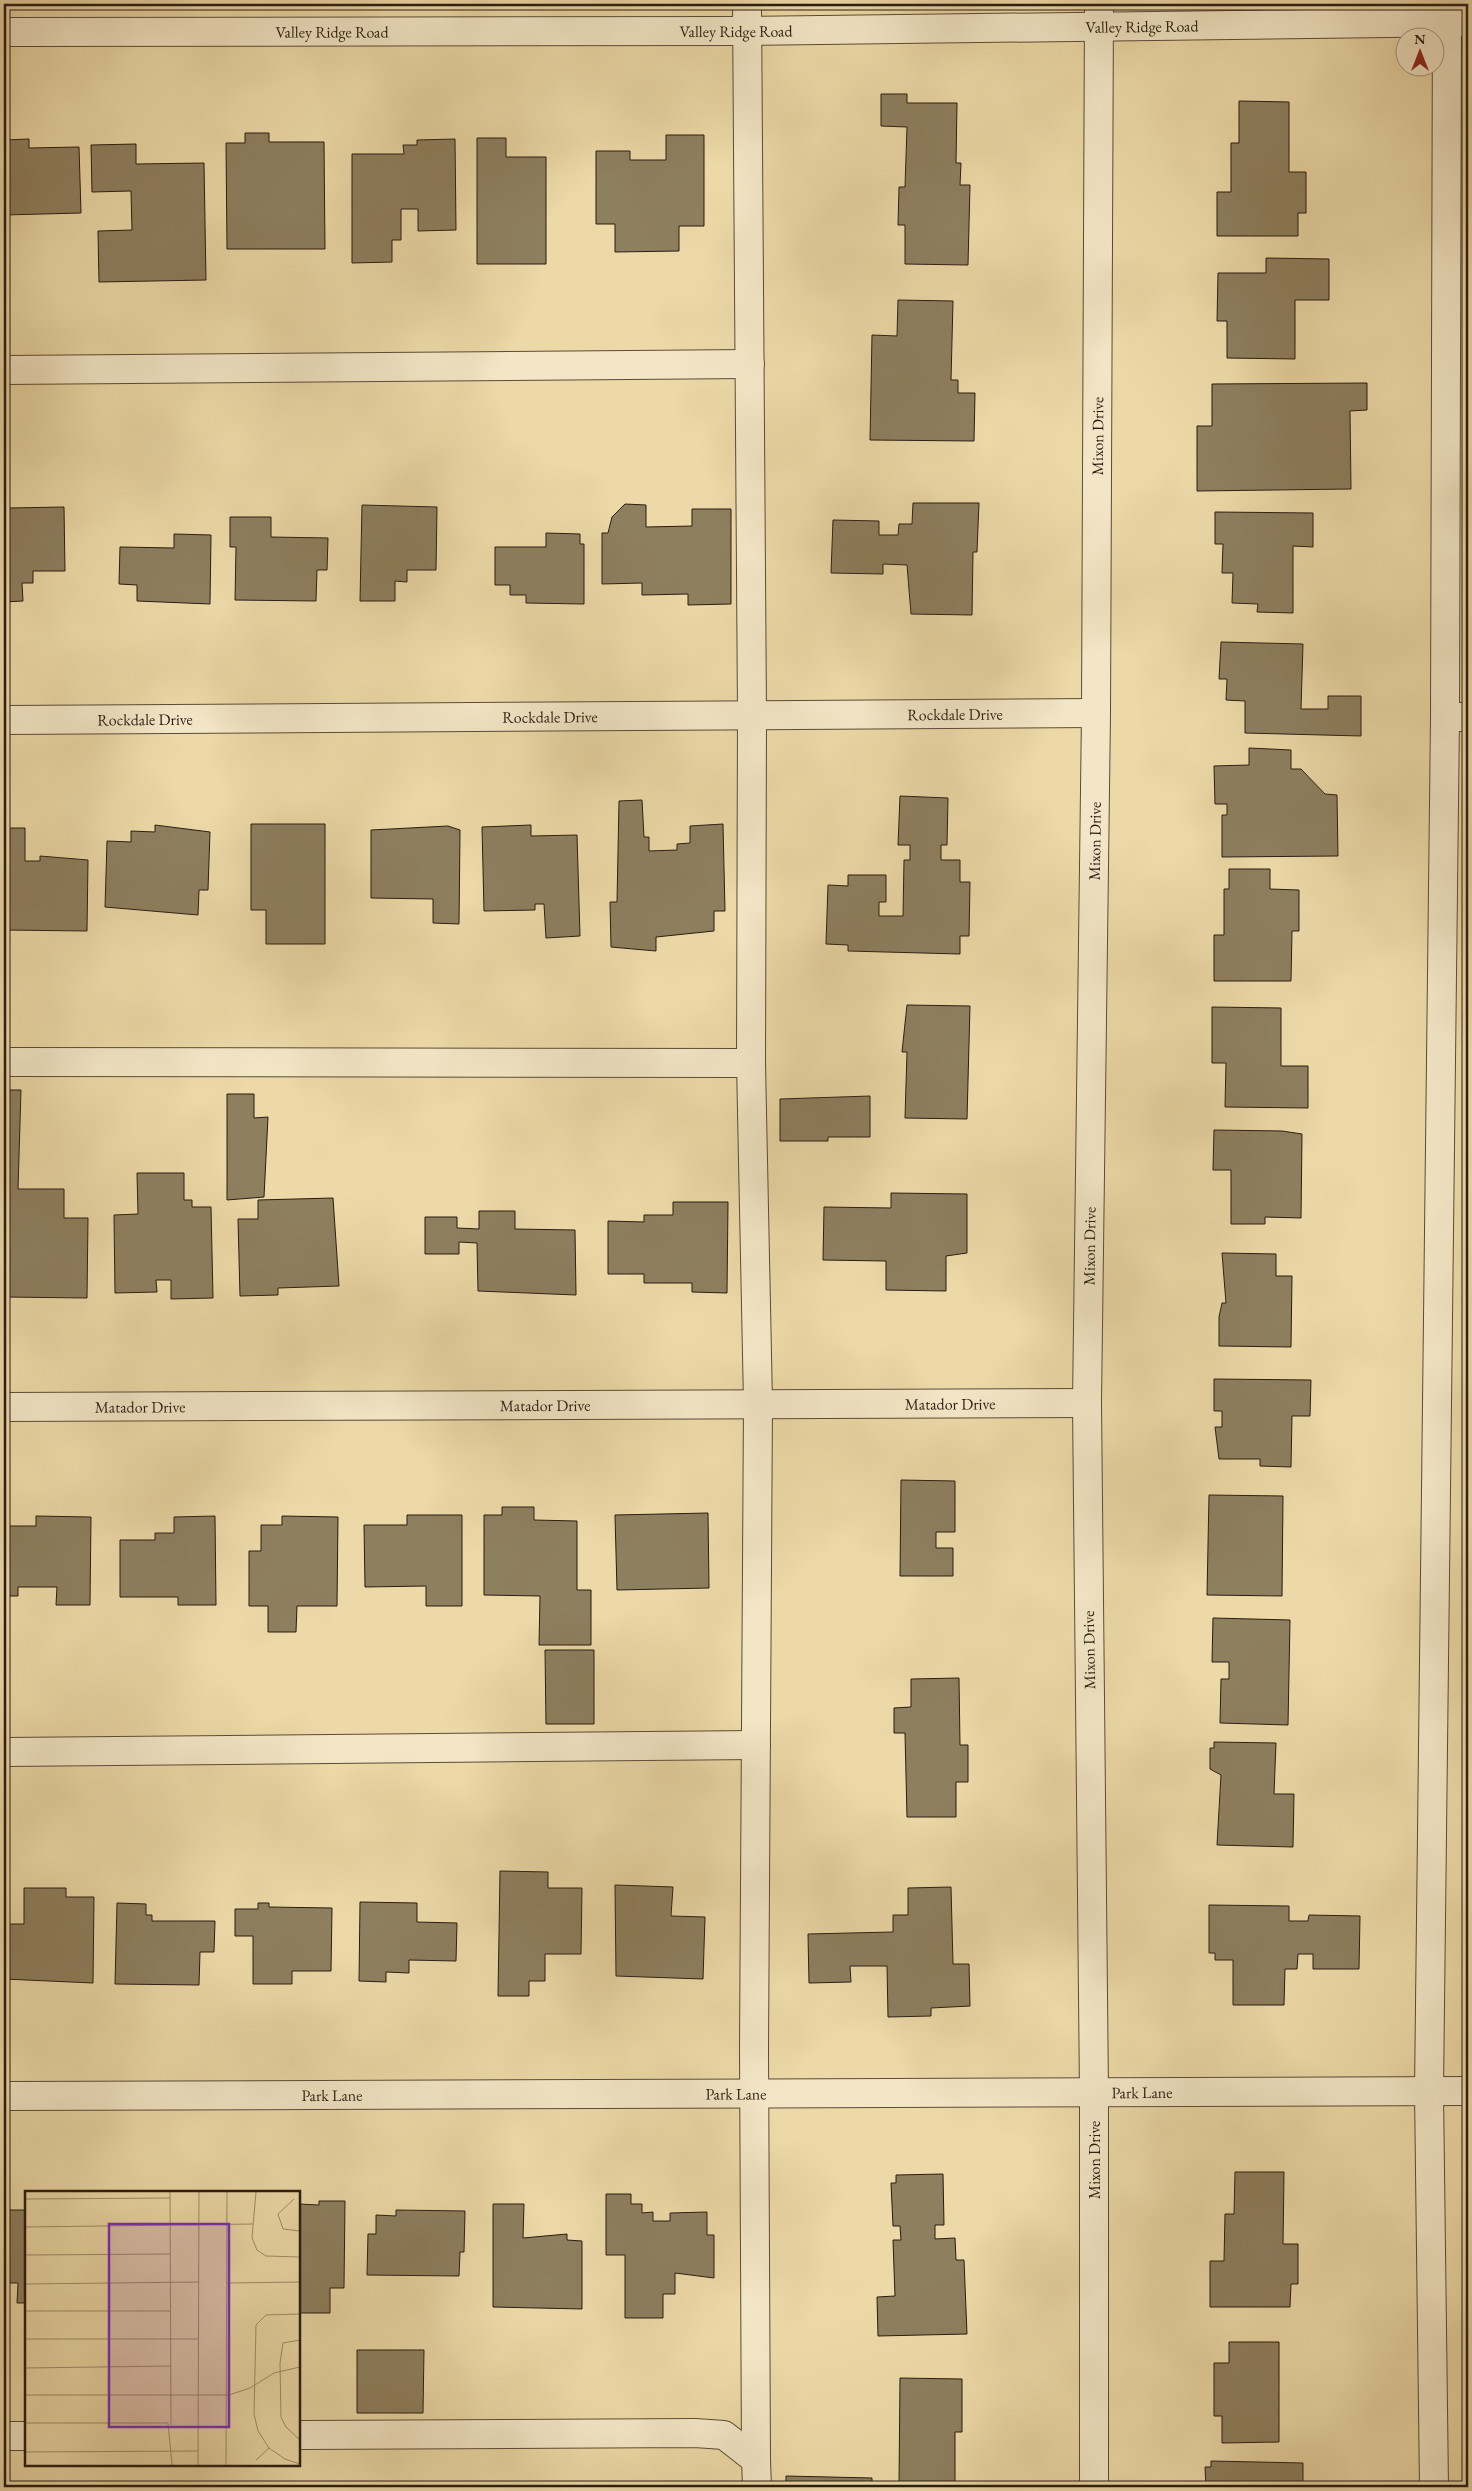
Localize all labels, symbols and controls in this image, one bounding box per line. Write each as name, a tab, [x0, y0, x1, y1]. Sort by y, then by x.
street label: Valley Ridge Road	[1085, 15, 1200, 37]
street label: Valley Ridge Road	[679, 20, 794, 42]
street label: Valley Ridge Road	[275, 21, 389, 42]
north arrow	[1394, 28, 1444, 78]
text: N	[1414, 30, 1426, 48]
street label: Mixon Drive	[1087, 397, 1108, 475]
street label: Rockdale Drive	[907, 703, 1003, 725]
street label: Rockdale Drive	[502, 706, 598, 727]
street label: Rockdale Drive	[97, 708, 193, 730]
street label: Mixon Drive	[1083, 802, 1105, 881]
street label: Mixon Drive	[1078, 1207, 1100, 1285]
street label: Matador Drive	[905, 1393, 995, 1414]
street label: Matador Drive	[500, 1394, 590, 1416]
street label: Matador Drive	[95, 1396, 185, 1417]
street label: Mixon Drive	[1078, 1611, 1100, 1689]
street label: Park Lane	[1111, 2082, 1173, 2103]
street label: Park Lane	[705, 2083, 767, 2104]
street label: Park Lane	[301, 2084, 363, 2105]
street label: Mixon Drive	[1084, 2121, 1105, 2199]
inset map	[25, 2191, 300, 2466]

